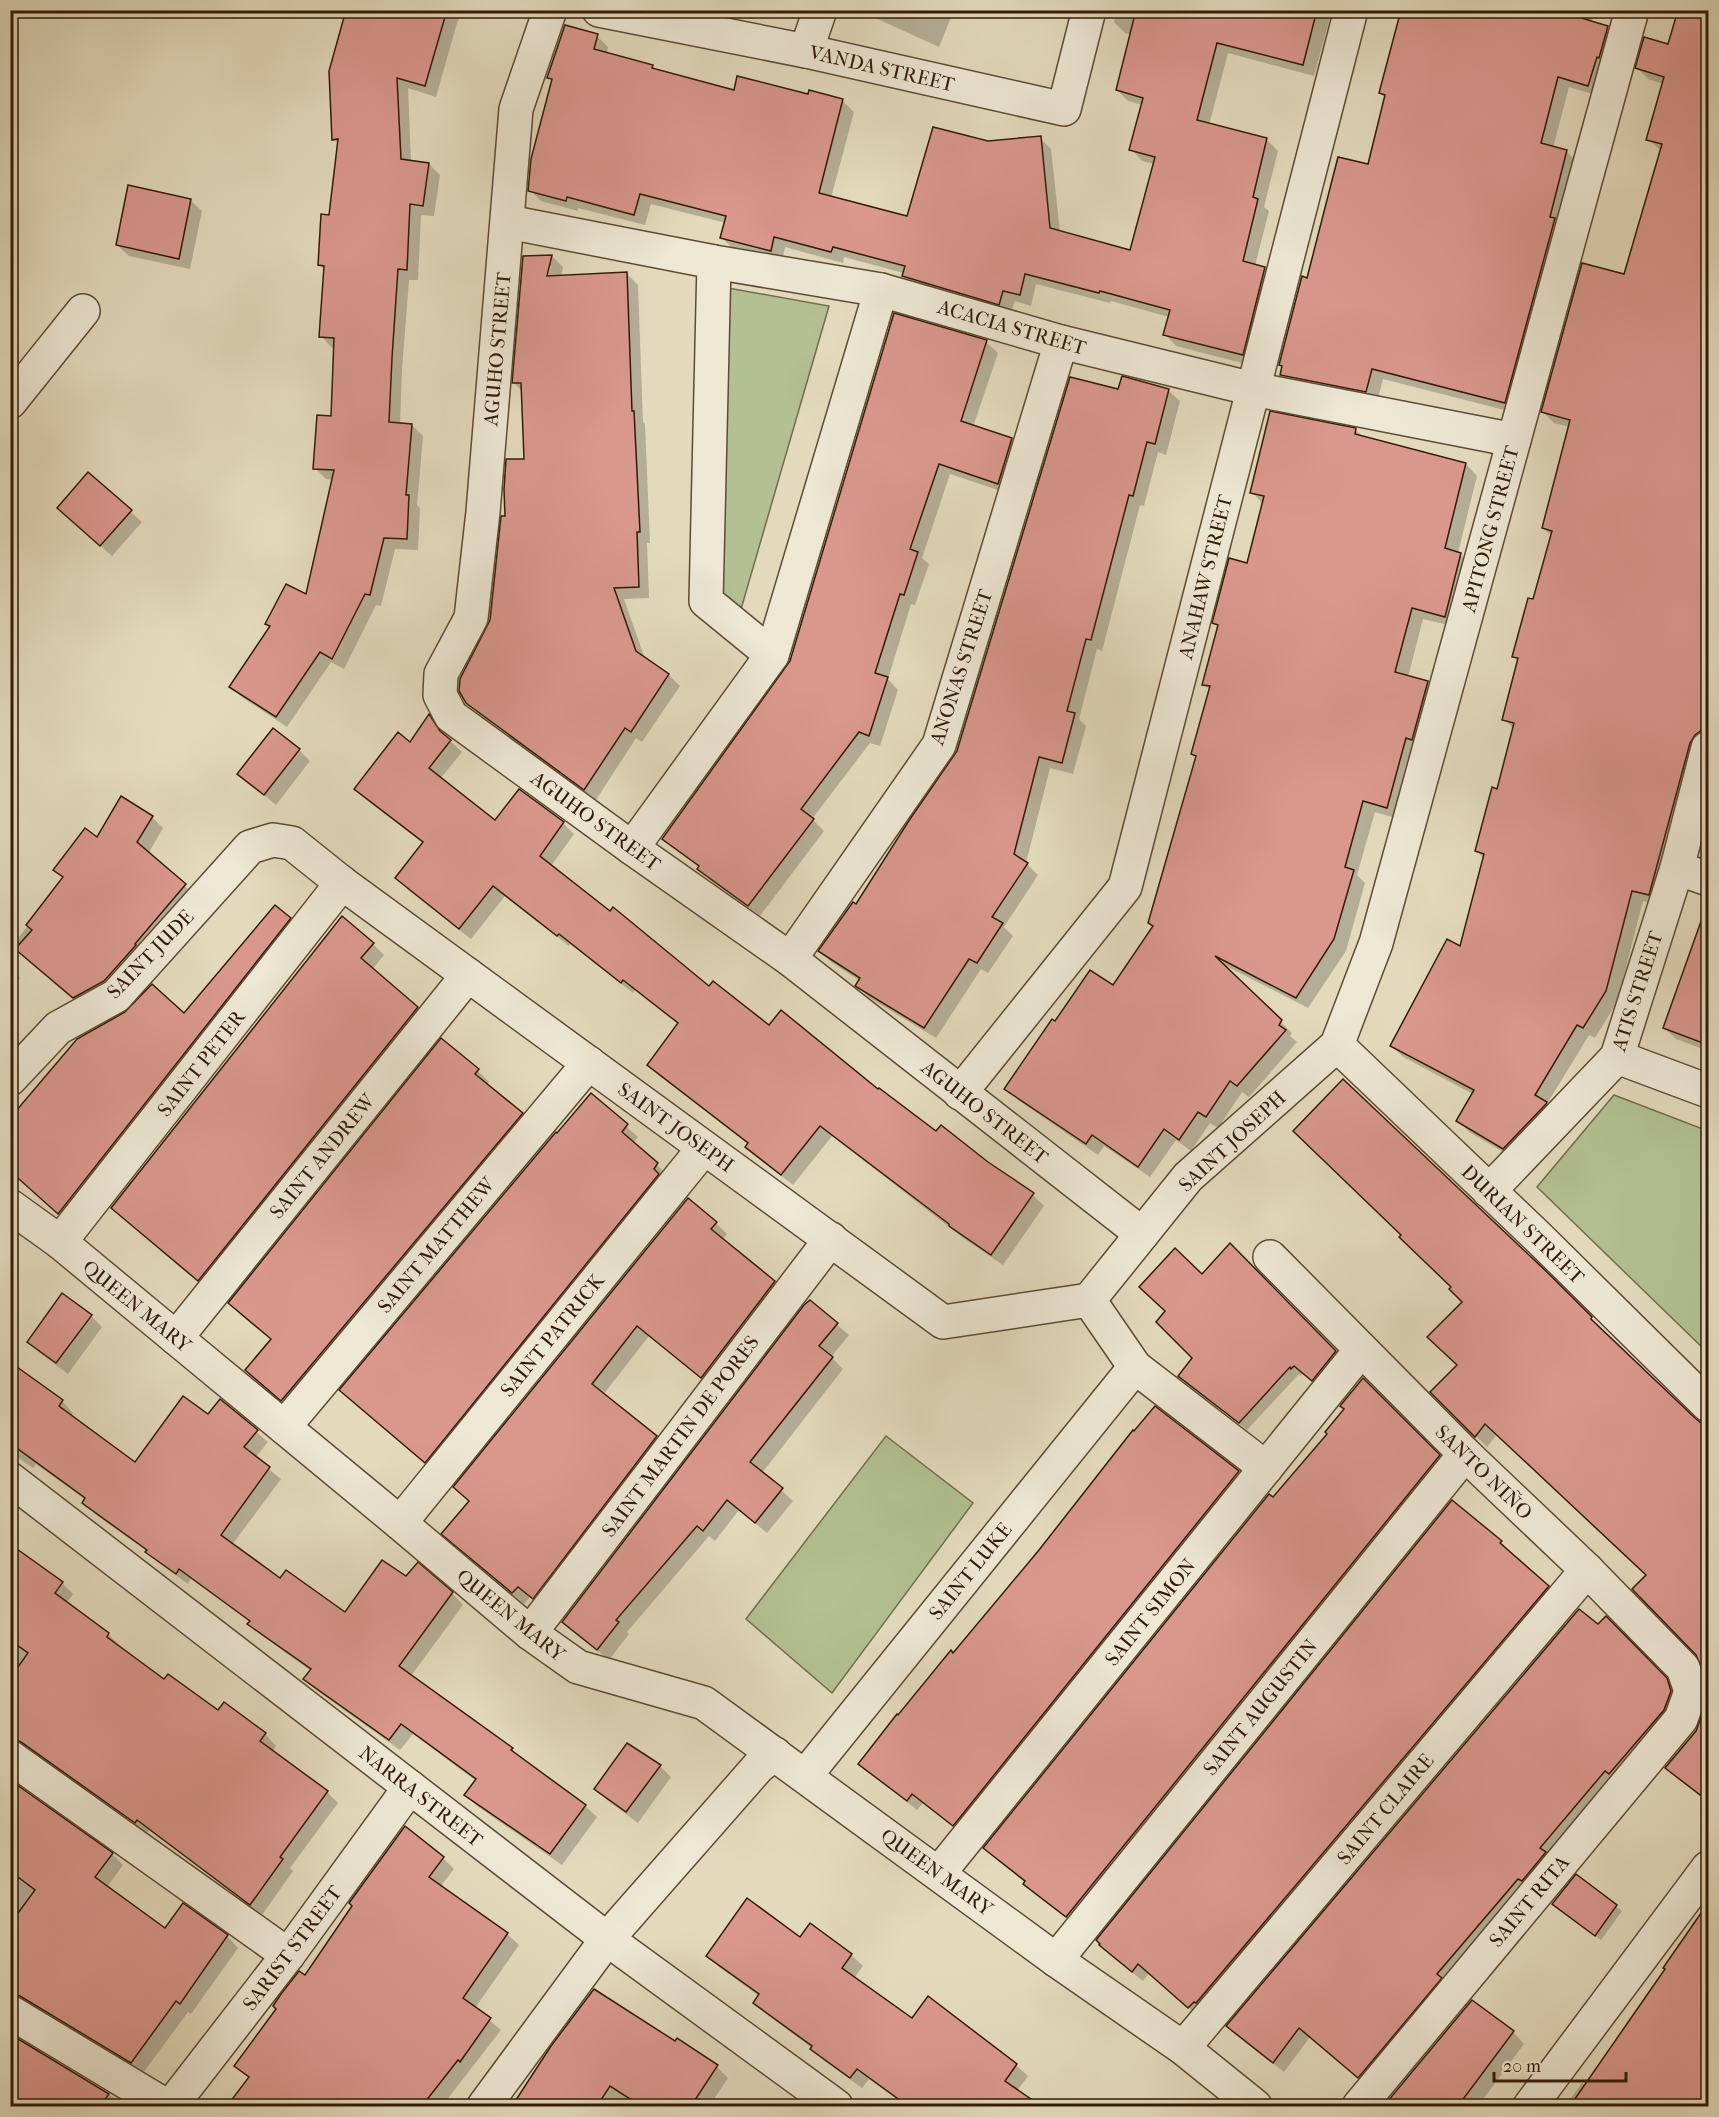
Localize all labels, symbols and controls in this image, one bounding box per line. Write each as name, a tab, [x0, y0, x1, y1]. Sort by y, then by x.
street label: VANDA STREET	[806, 40, 957, 96]
street label: AGUHO STREET	[479, 271, 516, 428]
street label: ACACIA STREET	[934, 295, 1089, 360]
street label: APITONG STREET	[1457, 443, 1524, 616]
street label: ANAHAW STREET	[1174, 492, 1237, 663]
street label: ANONAS STREET	[925, 586, 998, 749]
street label: AGUHO STREET	[526, 766, 665, 876]
street label: SAINT JUDE	[102, 905, 198, 1003]
street label: ATIS STREET	[1607, 928, 1668, 1055]
street label: SAINT PETER	[153, 1004, 251, 1121]
street label: AGUHO STREET	[916, 1055, 1053, 1169]
street label: SAINT JOSEPH	[613, 1078, 738, 1177]
street label: SAINT JOSEPH	[1174, 1086, 1291, 1197]
street label: SAINT ANDREW	[265, 1088, 381, 1223]
street label: DURIAN STREET	[1457, 1160, 1589, 1289]
street label: SAINT MATTHEW	[373, 1172, 501, 1318]
street label: QUEEN MARY	[78, 1256, 197, 1358]
street label: SAINT PATRICK	[496, 1268, 610, 1401]
street label: SAINT MARTIN DE PORES	[597, 1331, 764, 1542]
street label: SANTO NIÑO	[1430, 1420, 1538, 1524]
street label: SAINT LUKE	[924, 1518, 1016, 1624]
street label: SAINT SIMON	[1100, 1554, 1201, 1670]
street label: QUEEN MARY	[452, 1565, 571, 1667]
street label: SAINT AUGUSTIN	[1198, 1635, 1322, 1780]
street label: NARRA STREET	[354, 1741, 487, 1852]
street label: SAINT CLAIRE	[1332, 1749, 1438, 1869]
street label: QUEEN MARY	[876, 1824, 998, 1922]
street label: SAINT RITA	[1484, 1850, 1575, 1952]
street label: SARIST STREET	[238, 1881, 347, 2015]
scale bar	[1494, 2045, 1626, 2083]
text: 20 m	[1503, 2056, 1541, 2077]

